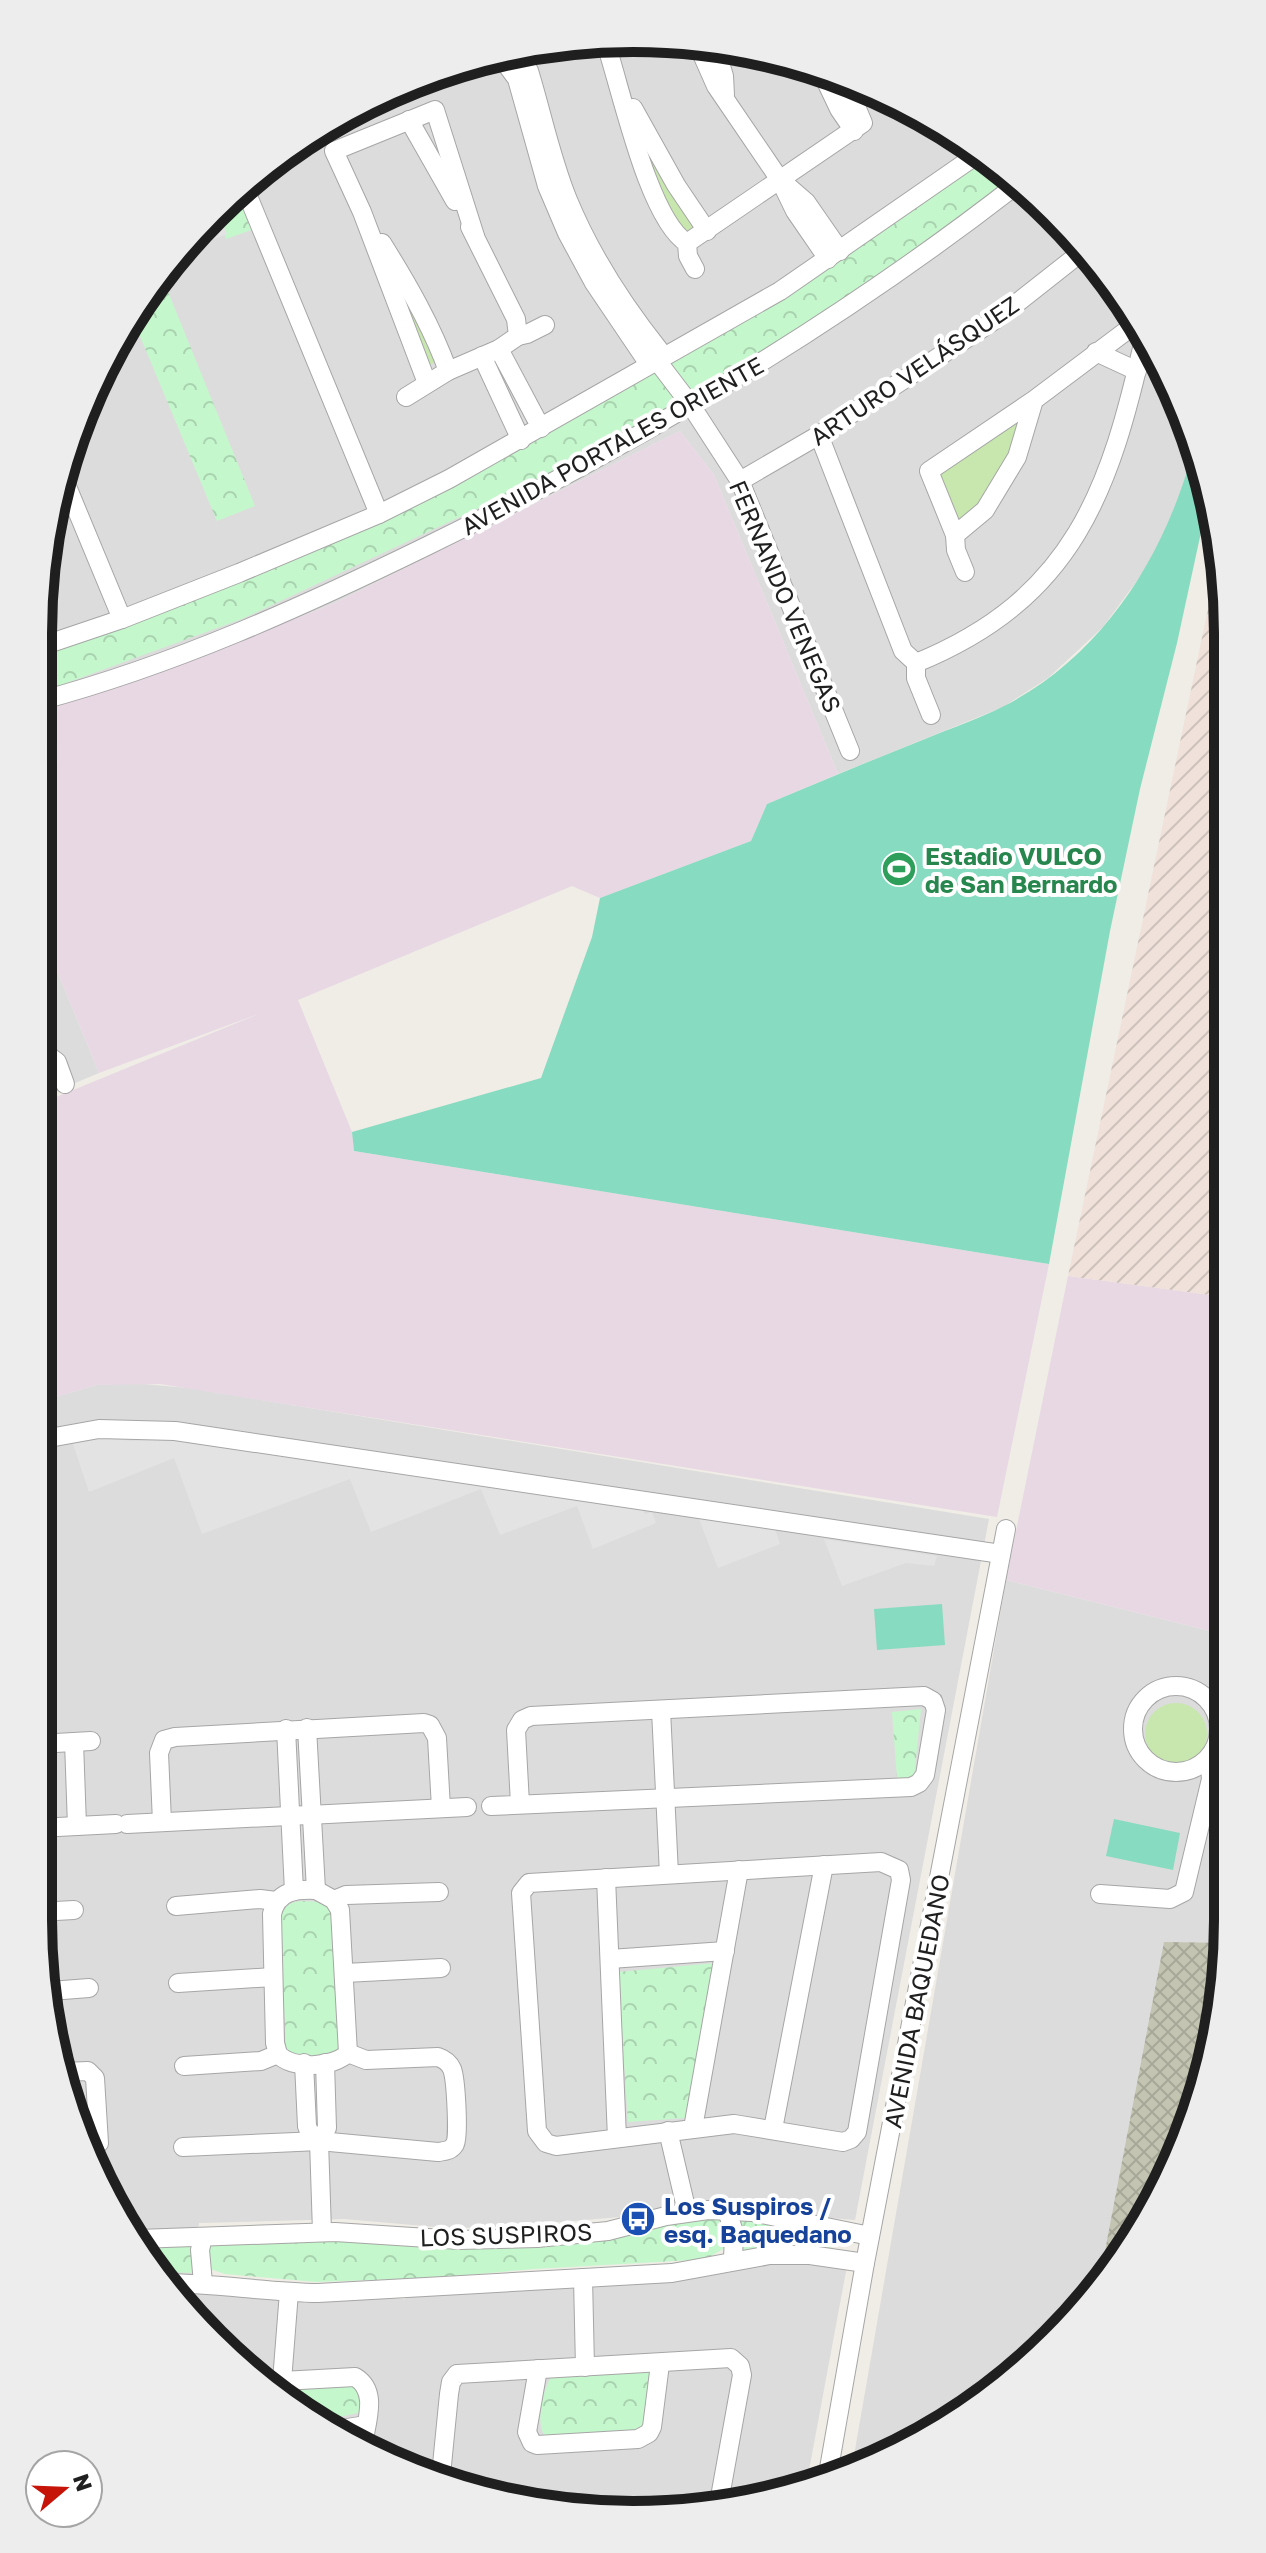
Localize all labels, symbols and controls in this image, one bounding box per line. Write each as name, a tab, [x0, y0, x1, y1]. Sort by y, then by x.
street label: ARTURO VELÁSQUEZ	[804, 289, 1024, 451]
street label: AVENIDA PORTALES ORIENTE	[456, 350, 768, 540]
street label: FERNANDO VENEGAS	[724, 476, 848, 716]
place label: Estadio VULCO de San Bernardo	[925, 841, 1117, 898]
sports icon: Estadio VULCO de San Bernardo	[880, 850, 918, 888]
street label: AVENIDA BAQUEDANO	[877, 1871, 955, 2131]
place label: Los Suspiros / esq. Baquedano	[664, 2191, 852, 2248]
bus stop icon: Los Suspiros / esq. Baquedano	[619, 2200, 657, 2238]
street label: LOS SUSPIROS	[419, 2216, 593, 2252]
north arrow	[24, 2449, 104, 2529]
text: N	[68, 2470, 99, 2495]

